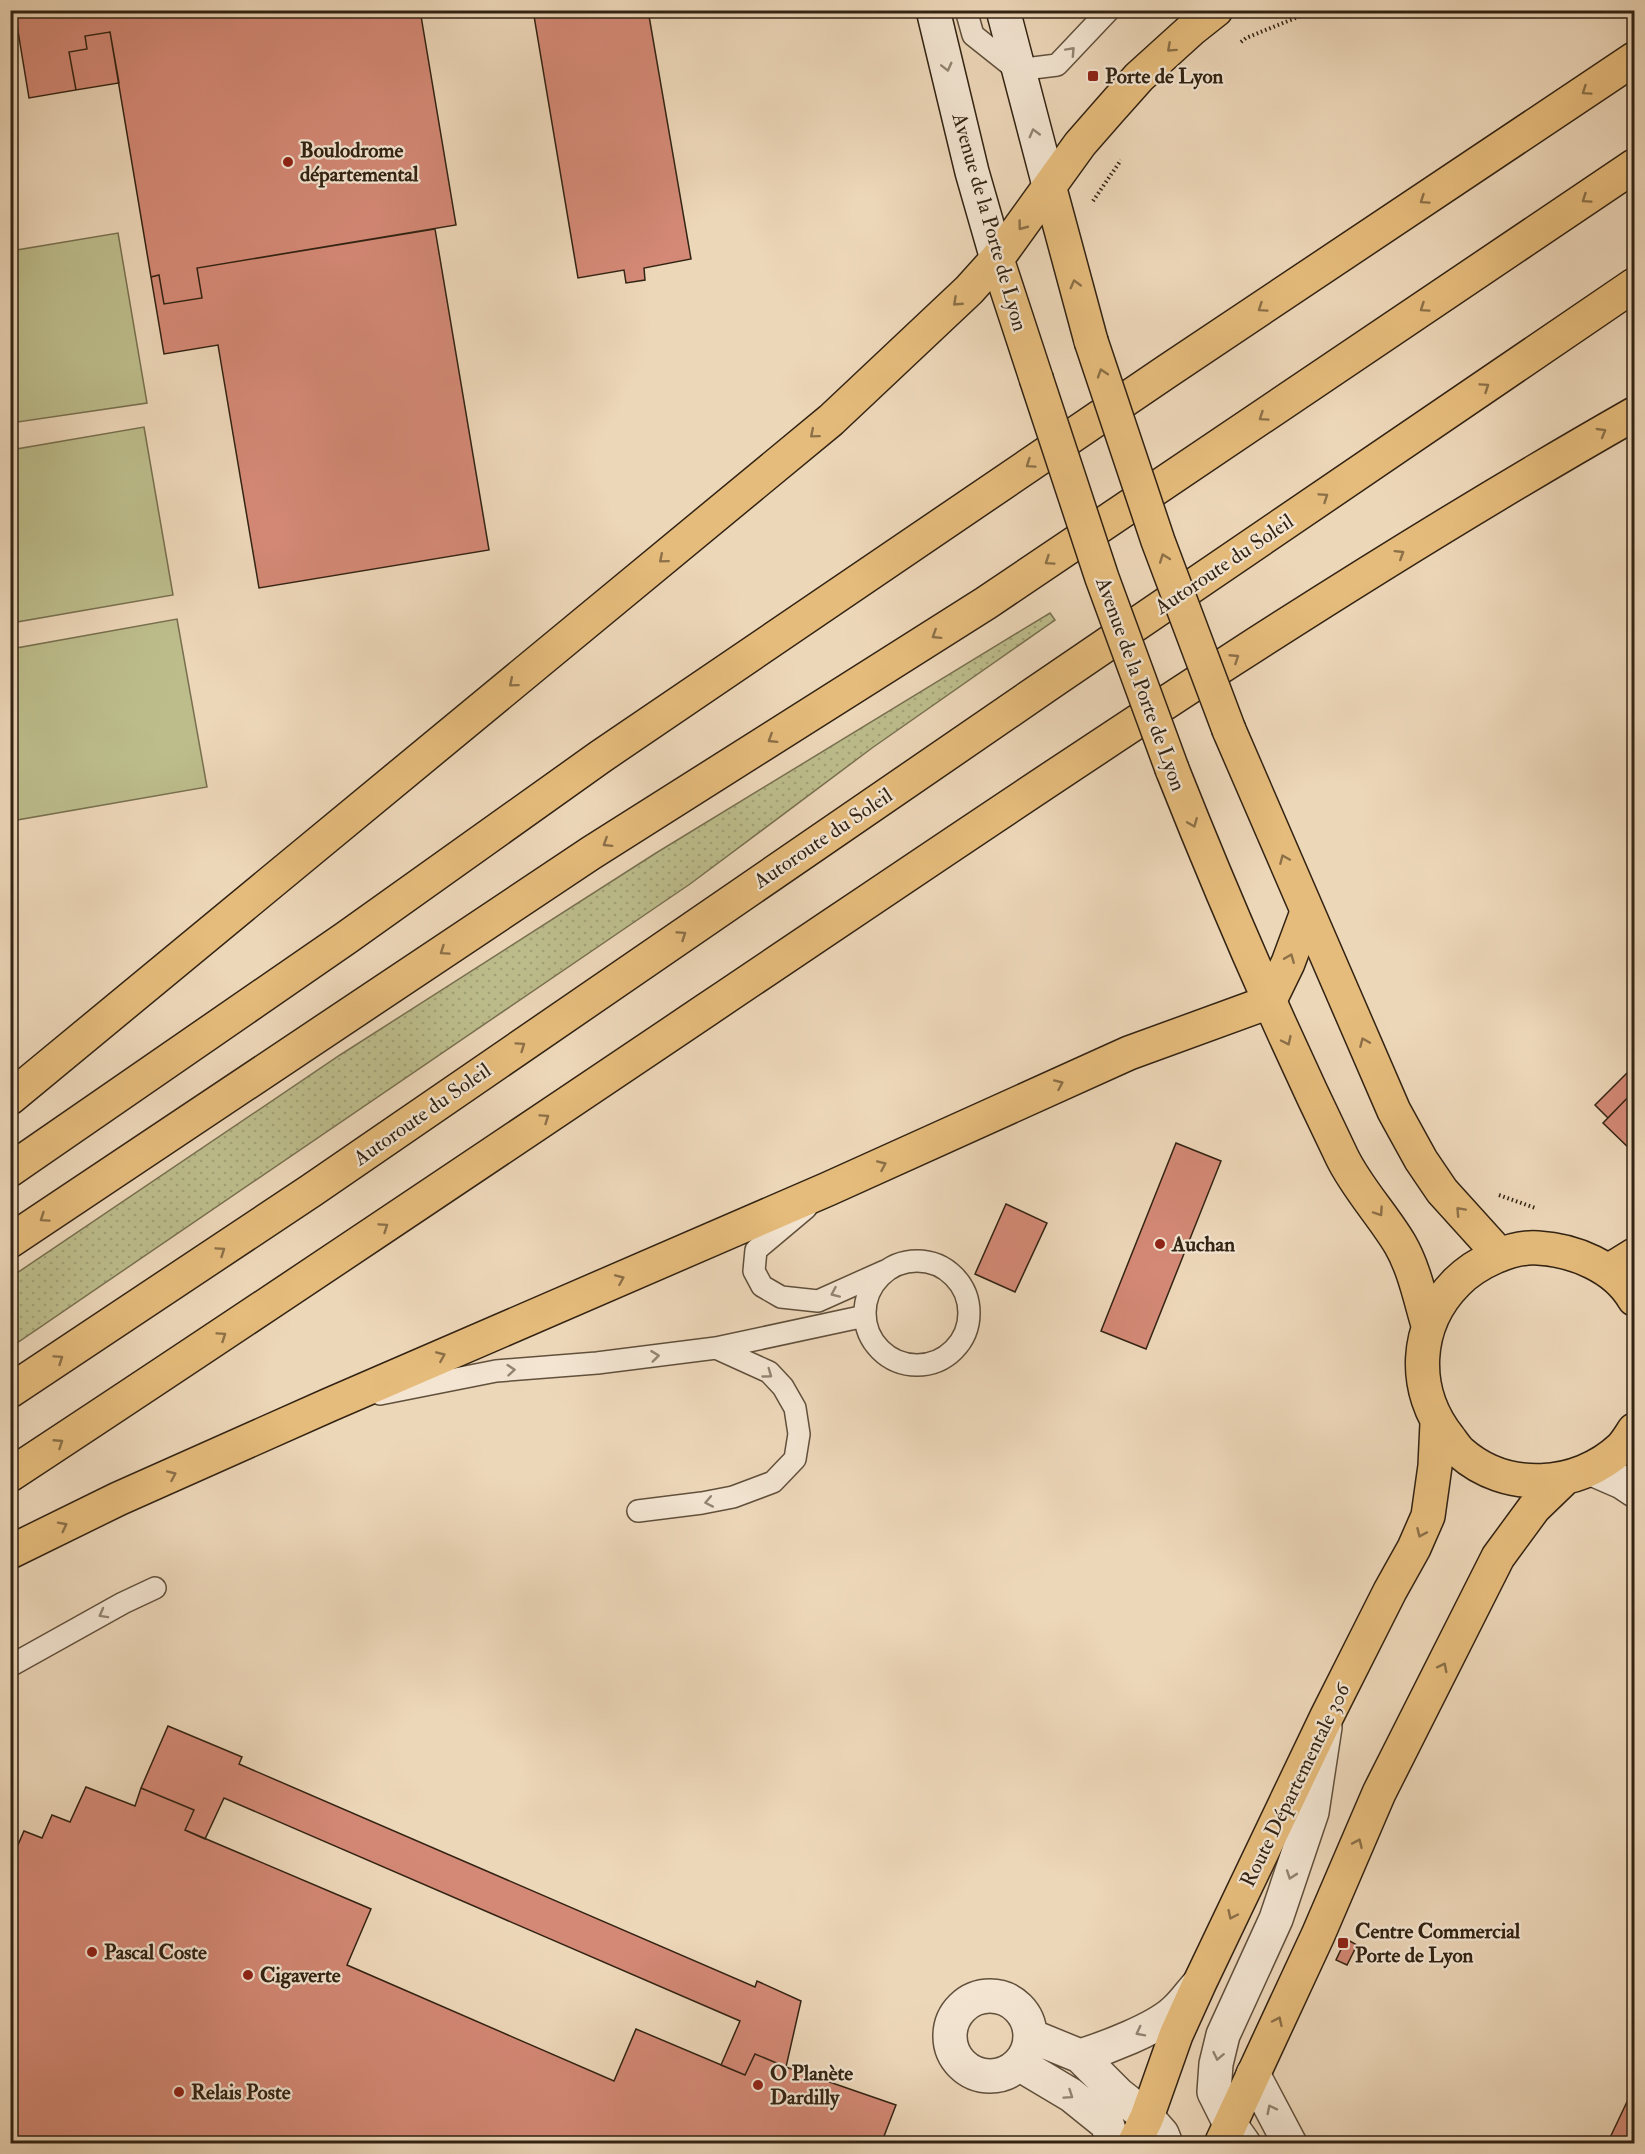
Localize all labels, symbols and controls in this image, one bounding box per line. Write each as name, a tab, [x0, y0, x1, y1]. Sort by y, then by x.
one-way arrow	[1168, 41, 1178, 52]
one-way arrow	[1064, 47, 1075, 58]
one-way arrow	[939, 62, 952, 72]
place label: Porte de Lyon	[1105, 63, 1224, 90]
marker: Porte de Lyon	[1086, 69, 1100, 83]
one-way arrow	[1582, 84, 1593, 95]
street label: Avenue de la Porte de Lyon	[945, 109, 1034, 334]
one-way arrow	[1029, 128, 1041, 138]
place label: Boulodrome départemental	[300, 137, 419, 188]
marker: Boulodrome départemental	[281, 155, 295, 169]
one-way arrow	[1582, 192, 1593, 203]
one-way arrow	[1420, 193, 1431, 204]
one-way arrow	[1018, 219, 1029, 230]
one-way arrow	[1070, 280, 1082, 290]
one-way arrow	[953, 295, 963, 306]
one-way arrow	[1258, 301, 1269, 312]
one-way arrow	[1420, 301, 1431, 312]
one-way arrow	[1097, 368, 1109, 379]
one-way arrow	[1478, 383, 1489, 394]
one-way arrow	[1258, 410, 1269, 421]
one-way arrow	[810, 427, 821, 438]
one-way arrow	[1596, 428, 1606, 439]
one-way arrow	[1026, 457, 1037, 468]
one-way arrow	[1317, 493, 1328, 504]
street label: Autoroute du Soleil	[1149, 508, 1299, 621]
one-way arrow	[659, 551, 670, 562]
one-way arrow	[1394, 551, 1405, 562]
one-way arrow	[1159, 553, 1172, 563]
one-way arrow	[1044, 554, 1055, 565]
street label: Avenue de la Porte de Lyon	[1089, 573, 1192, 795]
one-way arrow	[932, 627, 943, 638]
one-way arrow	[1228, 654, 1239, 665]
one-way arrow	[509, 675, 520, 686]
one-way arrow	[768, 732, 779, 743]
street label: Autoroute du Soleil	[748, 782, 898, 895]
one-way arrow	[1186, 817, 1198, 828]
one-way arrow	[603, 836, 613, 848]
one-way arrow	[1279, 854, 1291, 865]
one-way arrow	[675, 931, 686, 942]
one-way arrow	[440, 944, 451, 955]
one-way arrow	[1282, 953, 1295, 964]
one-way arrow	[1280, 1034, 1292, 1045]
one-way arrow	[1359, 1038, 1371, 1049]
one-way arrow	[514, 1042, 525, 1053]
street label: Autoroute du Soleil	[347, 1057, 497, 1172]
one-way arrow	[1053, 1080, 1064, 1092]
one-way arrow	[539, 1114, 550, 1125]
one-way arrow	[875, 1160, 886, 1172]
one-way arrow	[1371, 1206, 1382, 1217]
one-way arrow	[1456, 1207, 1467, 1217]
one-way arrow	[39, 1211, 50, 1222]
one-way arrow	[377, 1223, 388, 1234]
place label: Auchan	[1171, 1231, 1235, 1258]
marker: Auchan	[1153, 1237, 1167, 1251]
one-way arrow	[215, 1247, 226, 1258]
one-way arrow	[614, 1274, 625, 1286]
one-way arrow	[830, 1286, 841, 1298]
one-way arrow	[216, 1331, 226, 1343]
one-way arrow	[651, 1350, 660, 1362]
one-way arrow	[435, 1352, 446, 1364]
one-way arrow	[52, 1355, 63, 1366]
one-way arrow	[506, 1364, 515, 1377]
one-way arrow	[761, 1367, 772, 1378]
one-way arrow	[53, 1439, 64, 1450]
one-way arrow	[165, 1470, 176, 1482]
one-way arrow	[704, 1495, 714, 1508]
one-way arrow	[56, 1522, 67, 1534]
one-way arrow	[1416, 1526, 1428, 1537]
one-way arrow	[98, 1607, 109, 1618]
one-way arrow	[1435, 1663, 1447, 1674]
street label: Route Départementale 306	[1234, 1678, 1357, 1892]
one-way arrow	[1350, 1838, 1362, 1849]
one-way arrow	[1286, 1869, 1298, 1880]
one-way arrow	[1228, 1908, 1240, 1919]
place label: Centre Commercial Porte de Lyon	[1355, 1918, 1521, 1969]
marker: Centre Commercial Porte de Lyon	[1336, 1936, 1350, 1950]
place label: Pascal Coste	[104, 1939, 207, 1966]
marker: Pascal Coste	[85, 1945, 99, 1959]
place label: Cigaverte	[260, 1962, 341, 1989]
marker: Cigaverte	[241, 1968, 255, 1982]
one-way arrow	[1270, 2016, 1282, 2027]
one-way arrow	[1135, 2024, 1146, 2036]
one-way arrow	[1212, 2050, 1225, 2060]
place label: O Planète Dardilly	[770, 2060, 853, 2111]
marker: O Planète Dardilly	[751, 2078, 765, 2092]
place label: Relais Poste	[191, 2079, 291, 2106]
marker: Relais Poste	[172, 2085, 186, 2099]
one-way arrow	[1062, 2088, 1073, 2099]
one-way arrow	[1267, 2104, 1278, 2115]

